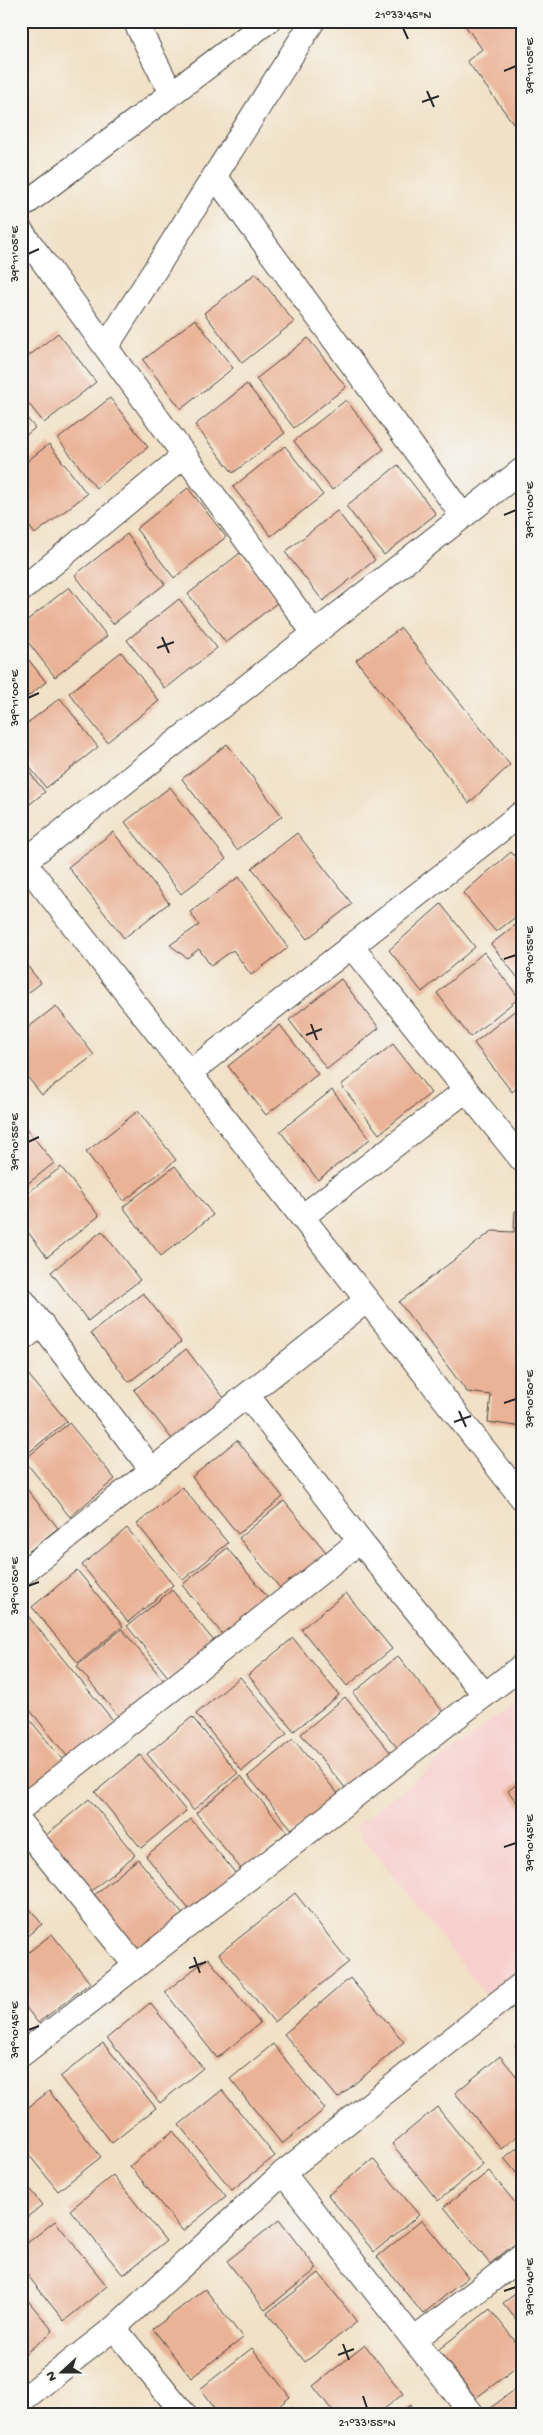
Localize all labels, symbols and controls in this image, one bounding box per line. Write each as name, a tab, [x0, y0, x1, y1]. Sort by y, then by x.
text: 21°33'45"N	[375, 9, 431, 23]
text: 39°11'05"E	[524, 37, 538, 95]
text: 39°11'05"E	[9, 225, 23, 283]
text: 39°11'00"E	[524, 481, 538, 539]
text: 39°11'00"E	[9, 669, 23, 727]
text: 39°10'55"E	[524, 926, 538, 985]
text: 39°10'55"E	[9, 1113, 23, 1172]
text: 39°10'50"E	[524, 1370, 538, 1429]
text: 39°10'50"E	[9, 1557, 23, 1616]
text: 39°10'45"E	[524, 1814, 538, 1872]
text: 39°10'45"E	[9, 2001, 23, 2059]
text: 39°10'40"E	[524, 2258, 538, 2317]
north arrow	[38, 2348, 88, 2398]
text: N	[43, 2368, 62, 2383]
text: 21°33'55"N	[338, 2417, 396, 2431]

